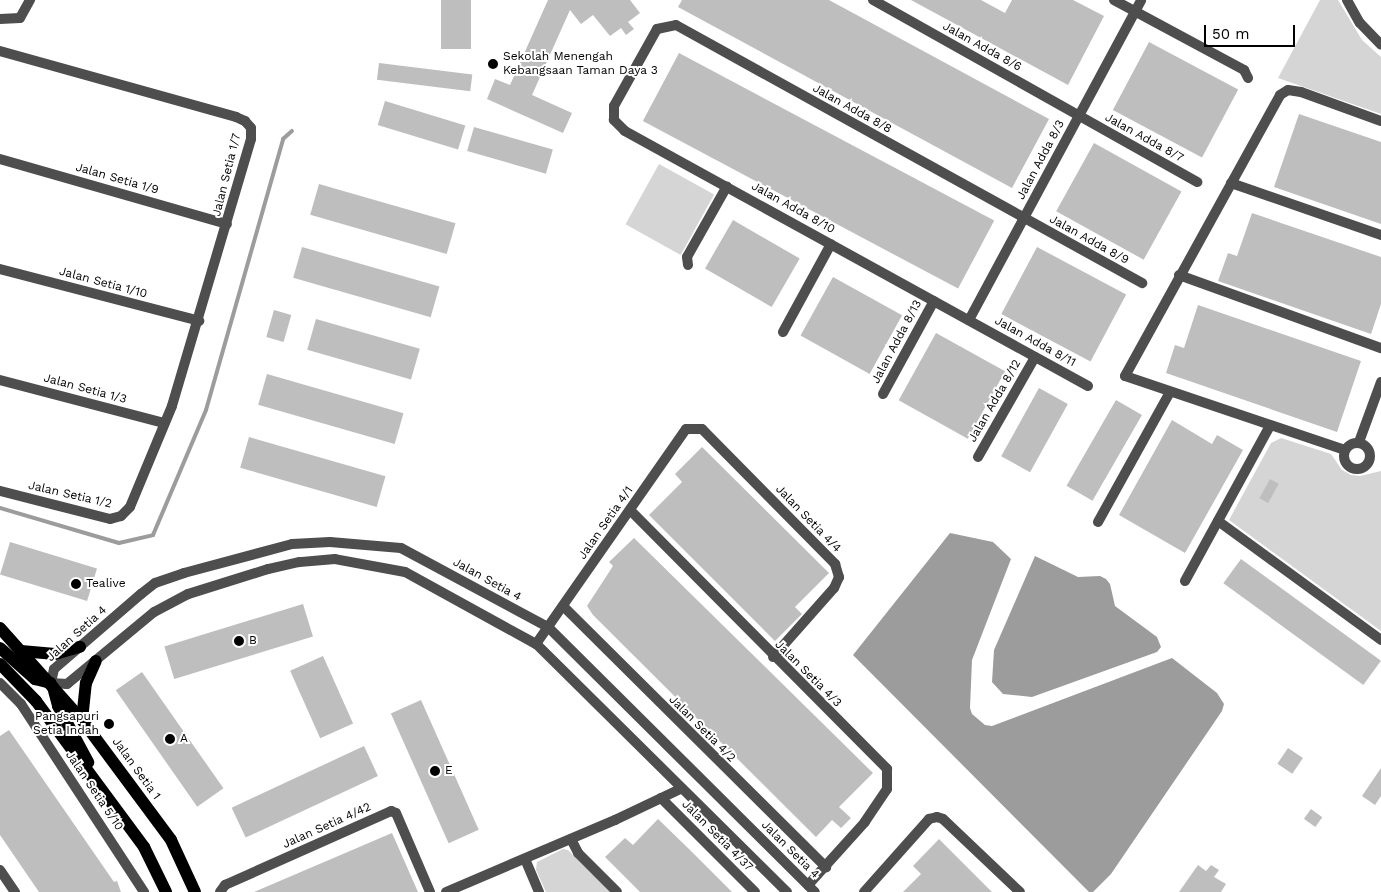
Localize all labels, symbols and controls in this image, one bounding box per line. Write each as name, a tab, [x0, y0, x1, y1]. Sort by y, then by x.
scale bar	[1206, 15, 1297, 47]
street label: Jalan Adda 8/6	[940, 19, 1024, 75]
text: 50 m	[1212, 25, 1249, 43]
place label: Sekolah Menengah Kebangsaan Taman Daya 3	[503, 50, 658, 78]
marker: Sekolah Menengah Kebangsaan Taman Daya 3	[487, 58, 499, 70]
street label: Jalan Adda 8/8	[810, 81, 894, 137]
street label: Jalan Adda 8/7	[1102, 110, 1186, 166]
street label: Jalan Adda 8/3	[1014, 117, 1068, 203]
street label: Jalan Setia 1/7	[210, 132, 244, 218]
street label: Jalan Setia 1/9	[74, 160, 160, 198]
street label: Jalan Adda 8/10	[748, 179, 838, 237]
street label: Jalan Adda 8/9	[1047, 212, 1131, 268]
street label: Jalan Setia 1/10	[57, 264, 149, 302]
street label: Jalan Adda 8/13	[869, 297, 925, 387]
street label: Jalan Adda 8/11	[992, 314, 1078, 370]
street label: Jalan Adda 8/12	[965, 357, 1025, 445]
street label: Jalan Setia 1/3	[42, 371, 128, 407]
street label: Jalan Setia 1/2	[27, 478, 113, 512]
street label: Jalan Setia 4/4	[772, 482, 844, 556]
street label: Jalan Setia 4/1	[575, 484, 637, 562]
street label: Jalan Setia 4	[450, 555, 524, 605]
place label: Tealive	[86, 577, 126, 591]
marker: Tealive	[70, 578, 82, 590]
street label: Jalan Setia 4	[44, 603, 110, 665]
place label: B	[249, 634, 257, 648]
marker: B	[233, 635, 245, 647]
street label: Jalan Setia 4/3	[772, 638, 844, 710]
street label: Jalan Setia 4/2	[666, 693, 738, 765]
place label: Pangsapuri Setia Indah	[33, 710, 99, 738]
marker: Pangsapuri Setia Indah	[103, 718, 115, 730]
place label: A	[180, 732, 188, 746]
marker: A	[164, 733, 176, 745]
street label: Jalan Setia 1	[109, 735, 163, 803]
street label: Jalan Setia 5/10	[62, 748, 126, 834]
place label: E	[445, 764, 453, 778]
marker: E	[429, 765, 441, 777]
street label: Jalan Setia 4/37	[678, 797, 756, 875]
street label: Jalan Setia 4/42	[281, 800, 373, 852]
street label: Jalan Setia 4	[758, 818, 822, 882]

